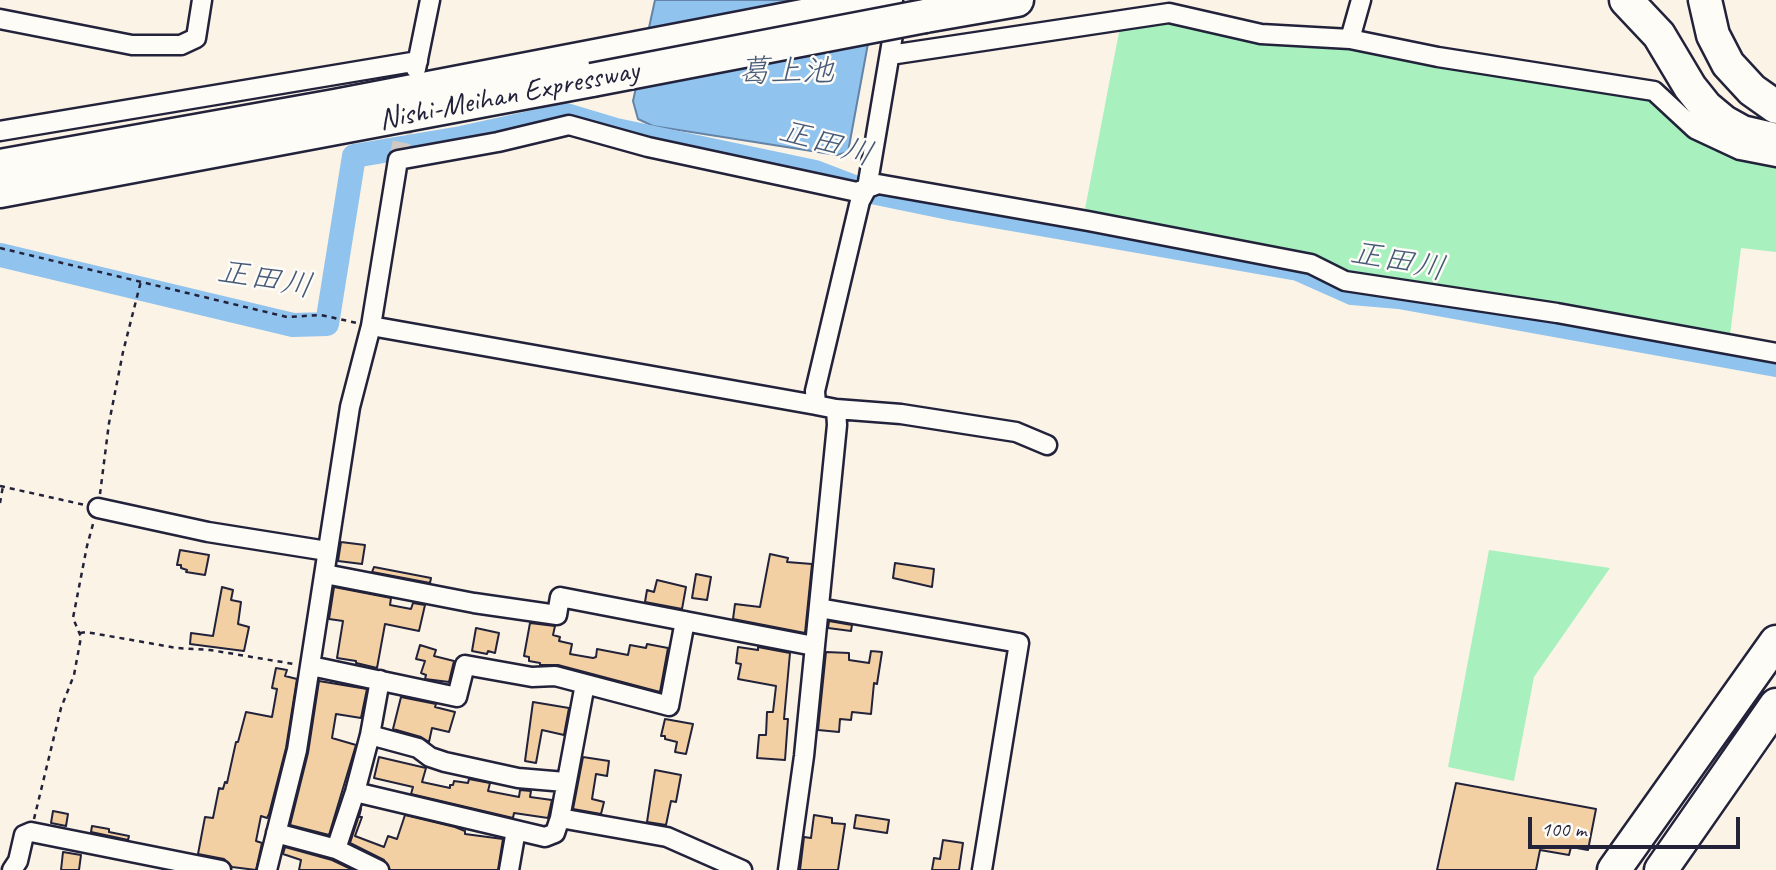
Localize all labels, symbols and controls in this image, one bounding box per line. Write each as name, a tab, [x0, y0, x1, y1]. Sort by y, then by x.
street label: Nishi-Meihan Expressway	[376, 53, 642, 139]
water label: 葛上池	[738, 54, 834, 92]
water label: 正田川	[775, 112, 877, 176]
water label: 正田川	[1347, 234, 1449, 290]
water label: 正田川	[214, 253, 316, 307]
scale bar	[1531, 804, 1743, 848]
text: 100 m	[1541, 816, 1586, 842]

